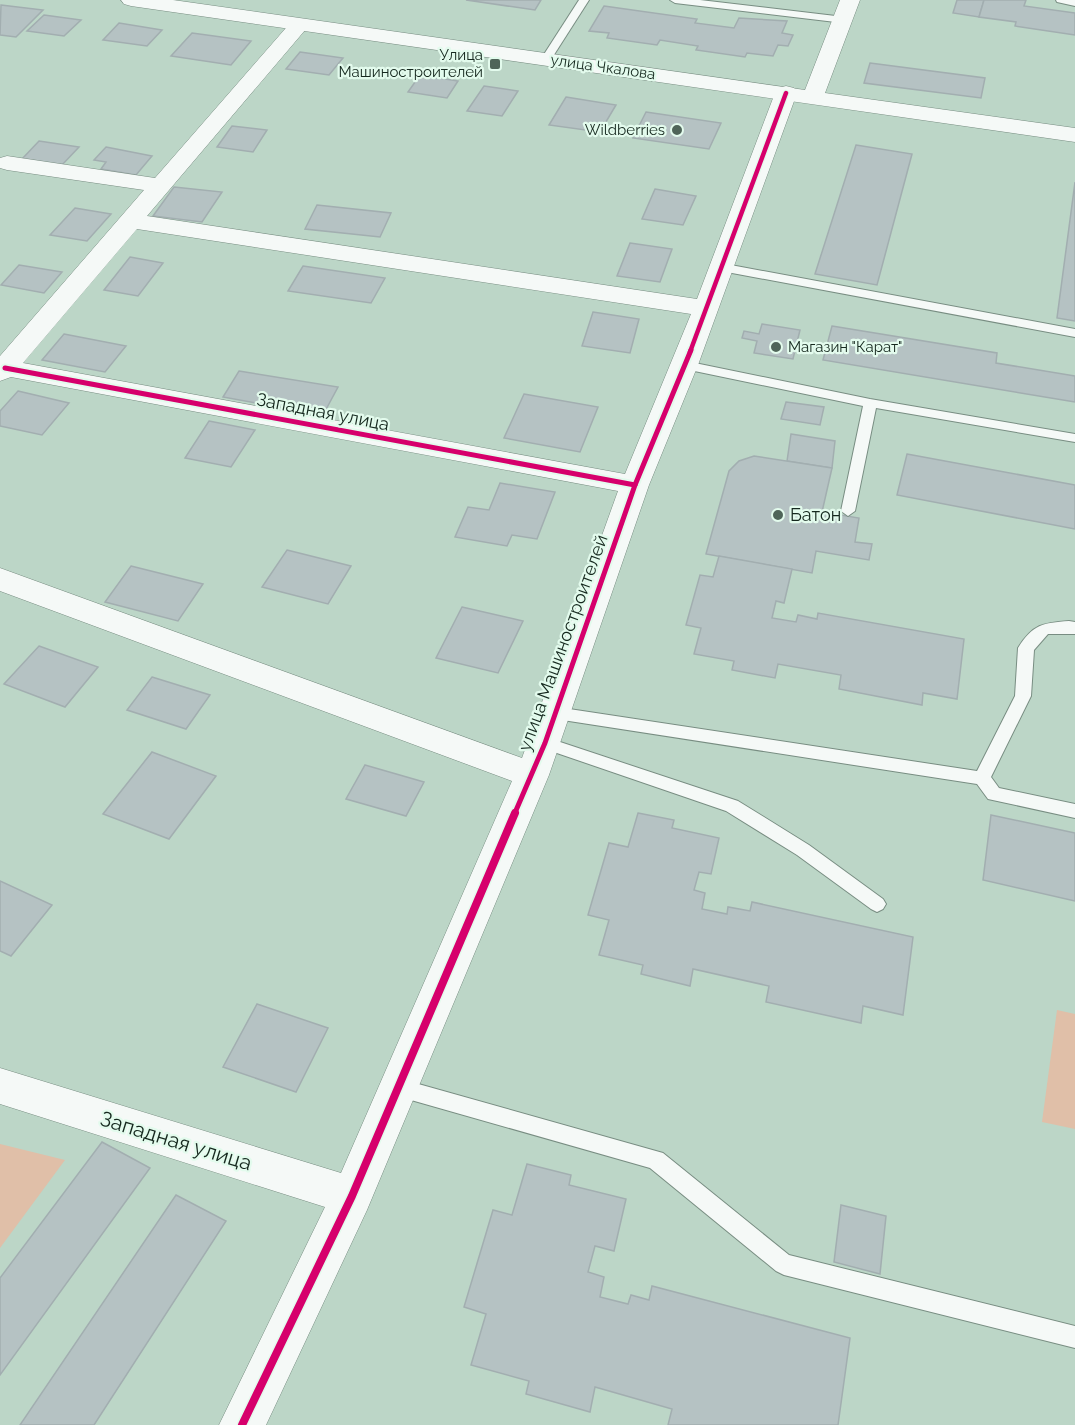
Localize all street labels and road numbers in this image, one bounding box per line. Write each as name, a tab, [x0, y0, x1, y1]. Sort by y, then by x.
street label: улица Чкалова	[549, 51, 657, 83]
street label: Западная улица	[255, 388, 391, 435]
street label: улица Машиностроителей	[514, 532, 612, 754]
street label: Западная улица	[97, 1106, 255, 1175]

